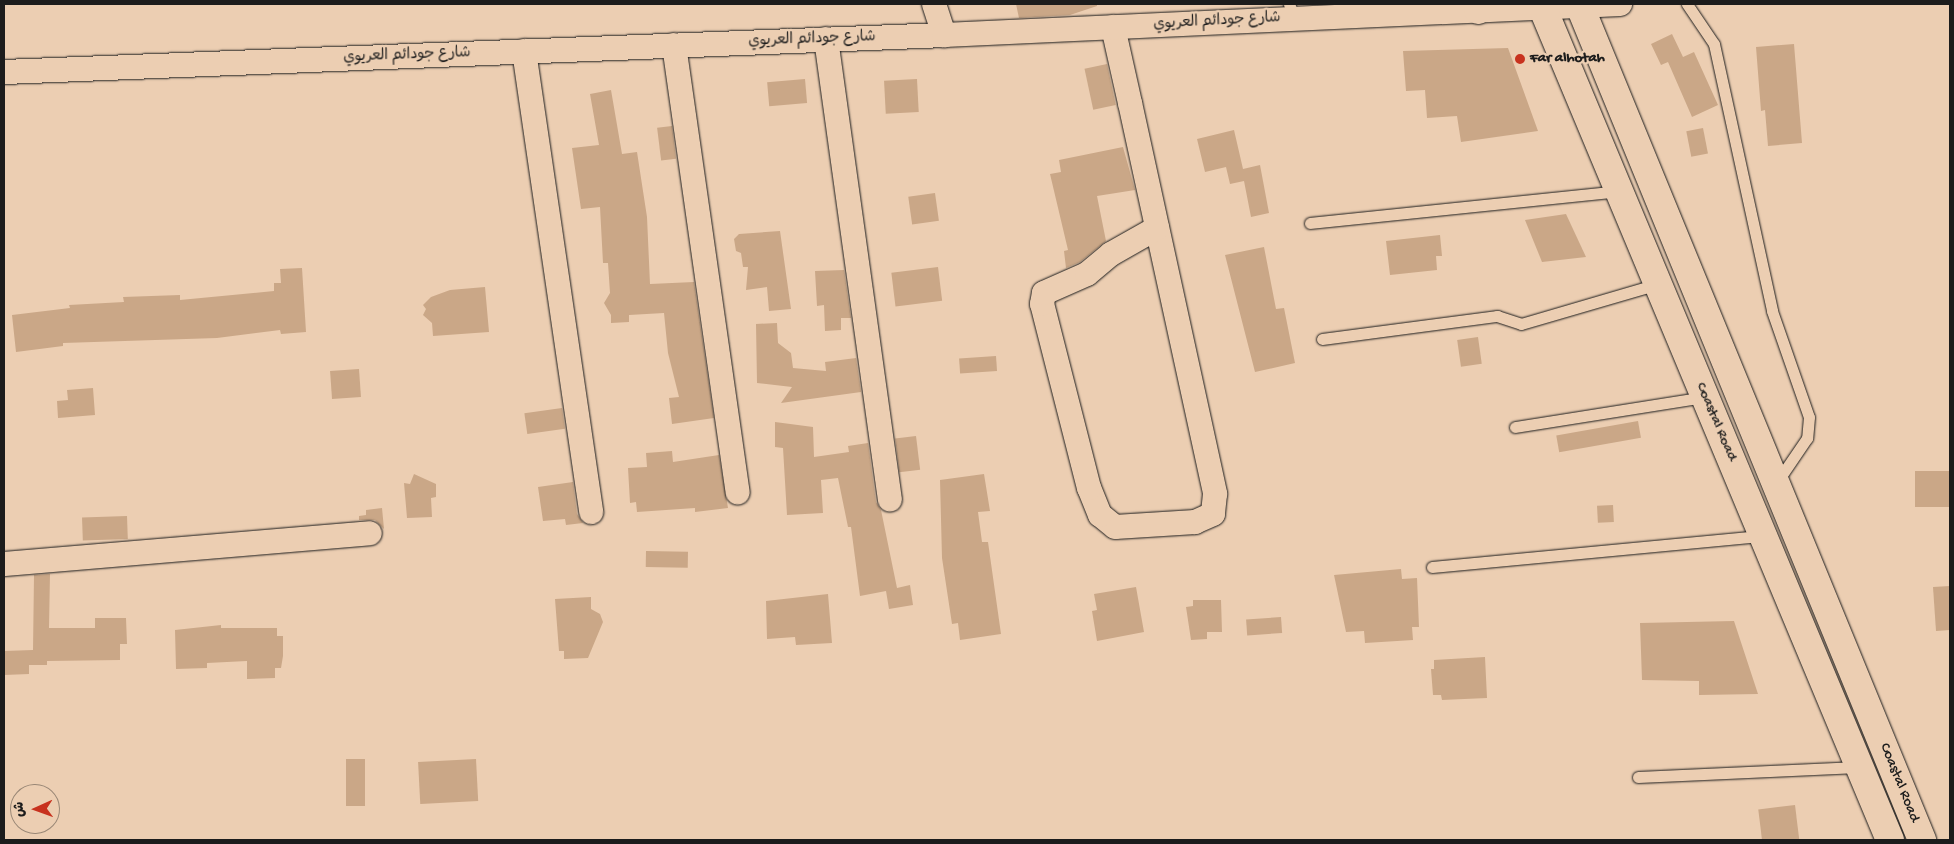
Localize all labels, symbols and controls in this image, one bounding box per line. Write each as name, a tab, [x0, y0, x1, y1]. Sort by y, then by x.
street label: شارع جودائم العريوي	[1153, 10, 1281, 34]
street label: شارع جودائم العريوي	[748, 29, 876, 51]
street label: شارع جودائم العريوي	[343, 45, 471, 67]
place label: Far alhotah	[1530, 50, 1605, 68]
marker: Far alhotah	[1514, 53, 1526, 65]
street label: Coastal Road	[1691, 380, 1741, 464]
street label: Coastal Road	[1875, 741, 1923, 825]
north arrow	[10, 784, 60, 834]
text: ش	[12, 802, 29, 818]

